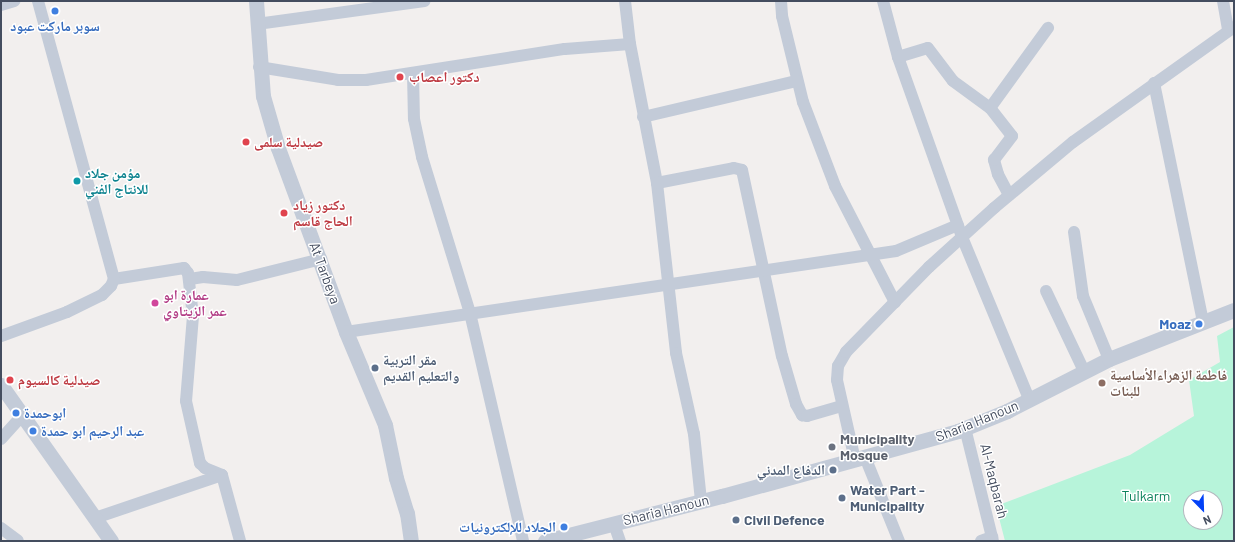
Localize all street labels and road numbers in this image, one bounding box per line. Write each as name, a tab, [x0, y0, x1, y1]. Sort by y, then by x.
street label: At Tarbeya	[306, 240, 344, 306]
street label: Sharia Hanoun	[933, 397, 1021, 445]
street label: Al-Maqbarah	[977, 442, 1011, 520]
street label: Sharia Hanoun	[621, 491, 711, 529]

